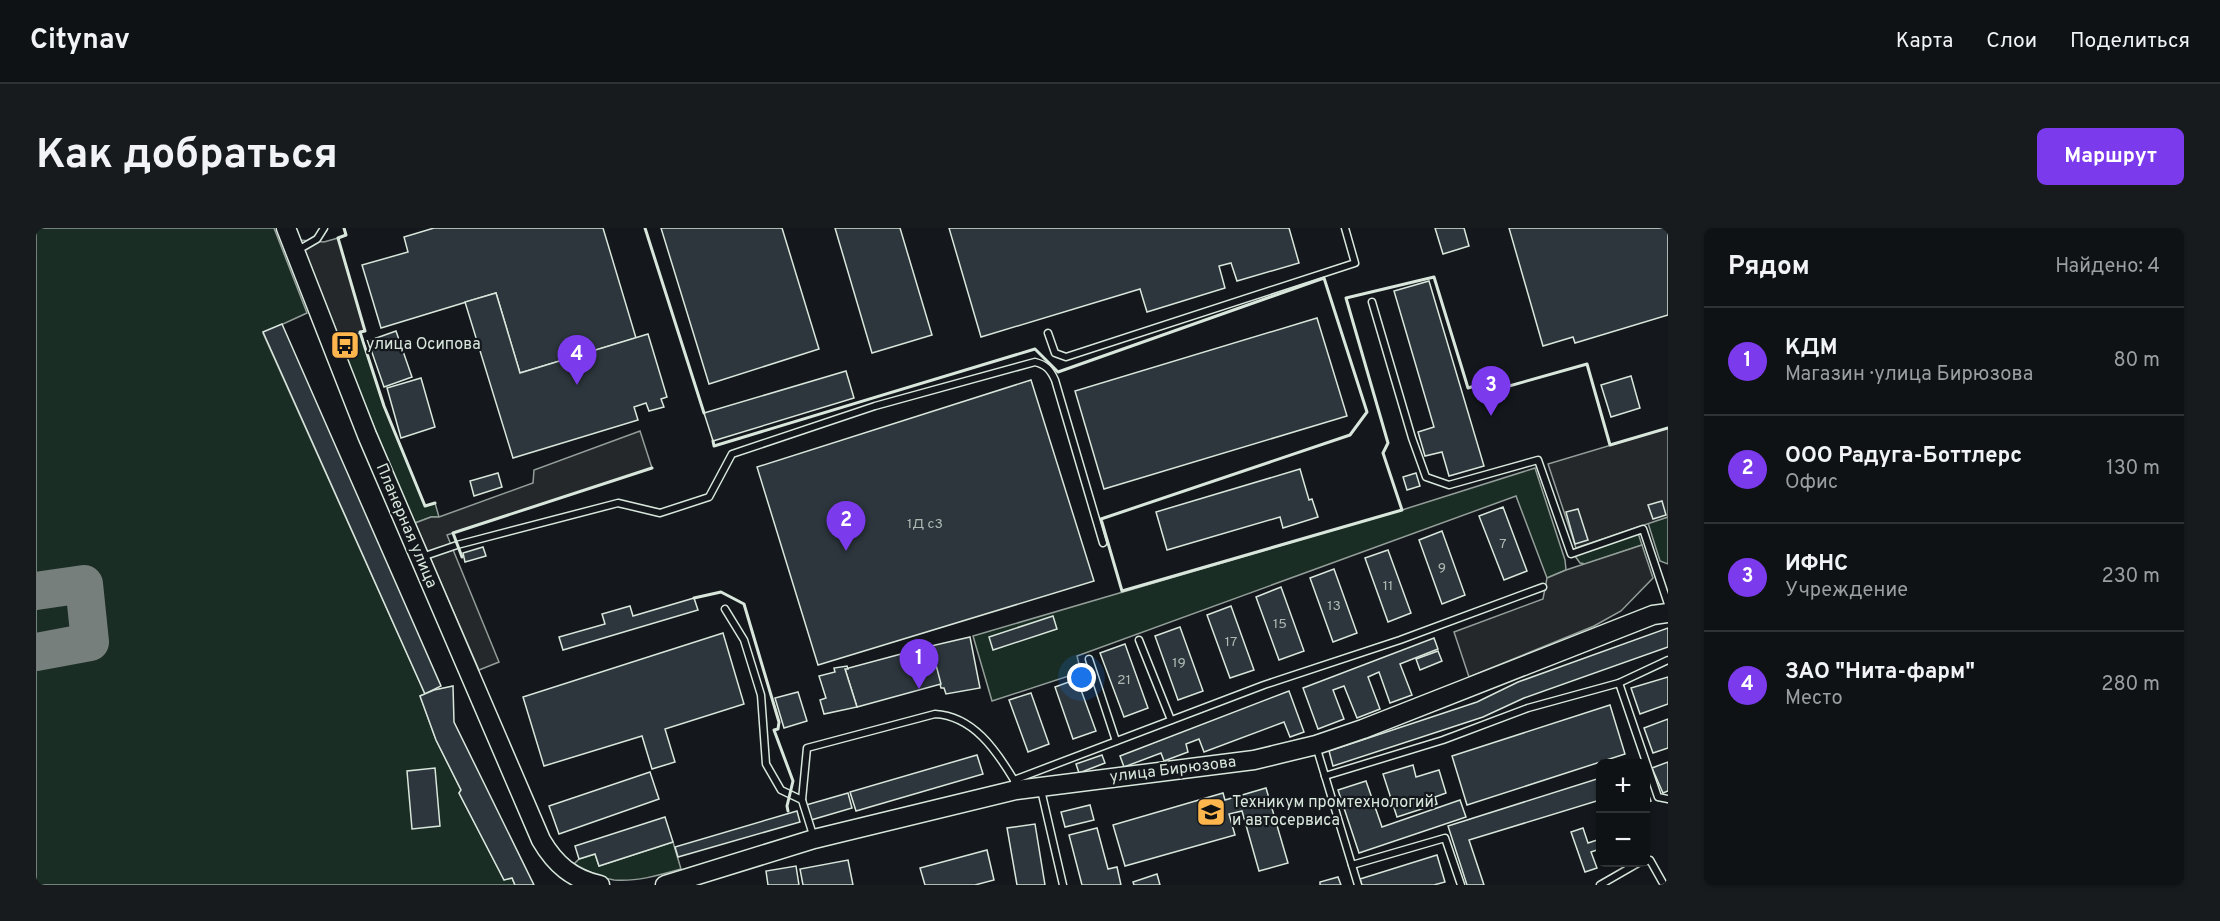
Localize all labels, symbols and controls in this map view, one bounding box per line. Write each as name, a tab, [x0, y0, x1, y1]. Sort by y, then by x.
text: Citynav	[30, 23, 130, 59]
text: Карта	[1896, 28, 1953, 55]
text: Слои	[1986, 28, 2037, 55]
text: Поделиться	[2070, 28, 2190, 55]
button: Маршрут	[2037, 128, 2184, 185]
text: Как добраться	[36, 130, 338, 183]
text: Рядом	[1728, 251, 1810, 284]
text: Найдено: 4	[2055, 254, 2160, 280]
bus stop icon: улица Осипова	[329, 329, 361, 361]
place label: улица Осипова	[366, 335, 481, 355]
text: КДМ	[1785, 335, 1837, 362]
pin: 4	[558, 336, 596, 385]
text: 1	[1744, 348, 1752, 374]
text: 80 m	[2114, 348, 2160, 374]
text: Магазин · улица Бирюзова	[1785, 362, 2033, 388]
pin: 3	[1472, 366, 1510, 416]
text: ООО Радуга-Боттлерс	[1785, 443, 2022, 470]
text: 2	[1741, 456, 1754, 482]
text: 130 m	[2106, 456, 2160, 482]
street label: Планерная улица	[371, 461, 441, 591]
text: Офис	[1785, 470, 1838, 496]
pin: 2	[826, 502, 866, 551]
house number: 1Д с3	[907, 516, 943, 533]
house number: 7	[1499, 536, 1507, 553]
text: ИФНС	[1785, 551, 1848, 578]
house number: 9	[1438, 560, 1446, 577]
text: 3	[1742, 564, 1754, 590]
text: 230 m	[2101, 564, 2160, 590]
house number: 11	[1383, 578, 1393, 595]
text: Учреждение	[1785, 578, 1908, 604]
house number: 13	[1327, 598, 1341, 615]
house number: 15	[1273, 616, 1287, 633]
house number: 17	[1225, 634, 1237, 651]
pin: 1	[900, 640, 938, 689]
house number: 19	[1172, 655, 1186, 672]
text: ЗАО "Нита-фарм"	[1785, 659, 1975, 686]
your location	[1067, 663, 1096, 692]
house number: 21	[1117, 672, 1131, 689]
text: 4	[1741, 672, 1754, 698]
text: 280 m	[2101, 672, 2160, 698]
text: Место	[1785, 686, 1843, 712]
street label: улица Бирюзова	[1109, 752, 1237, 788]
map controls	[1596, 759, 1650, 867]
button: +	[1596, 759, 1650, 813]
place label: Техникум промтехнологий и автосервиса	[1232, 793, 1434, 831]
school or university icon: Техникум промтехнологий и автосервиса	[1195, 796, 1227, 828]
button: −	[1596, 813, 1650, 867]

